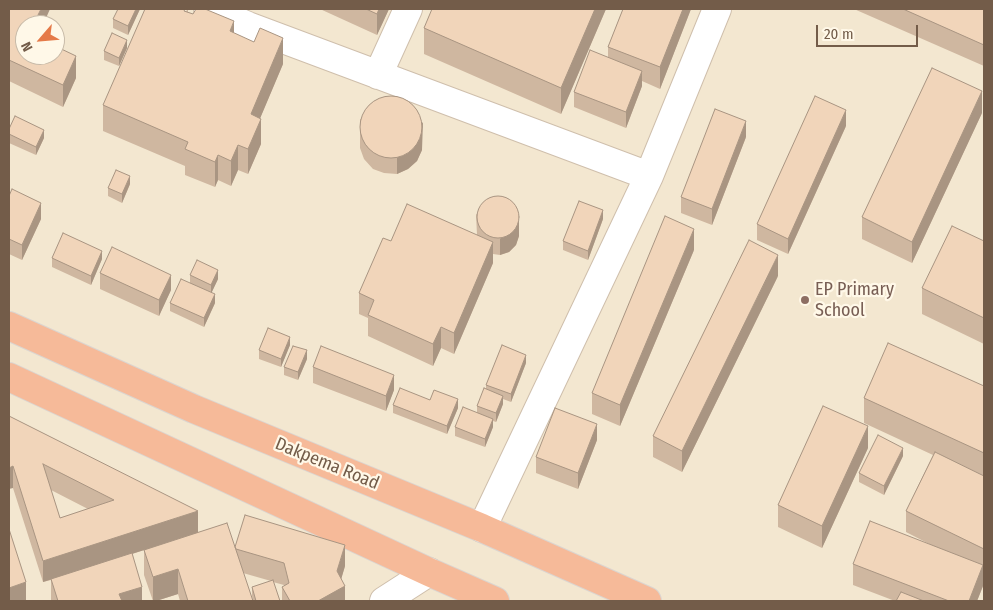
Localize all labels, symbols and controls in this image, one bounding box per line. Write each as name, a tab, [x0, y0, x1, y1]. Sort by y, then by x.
north arrow	[15, 15, 65, 65]
scale bar	[818, 15, 920, 47]
text: 20 m	[824, 25, 854, 43]
text: N	[18, 39, 37, 54]
place label: EP Primary School	[815, 279, 894, 322]
marker: EP Primary School	[799, 294, 811, 306]
street label: Dakpema Road	[272, 433, 382, 495]

